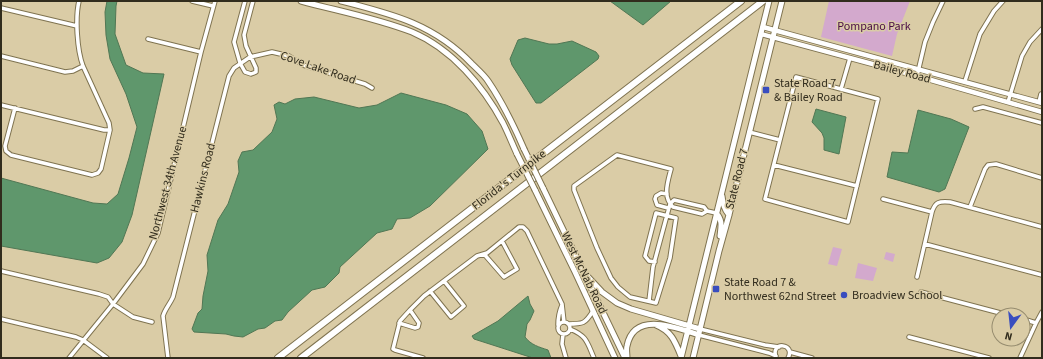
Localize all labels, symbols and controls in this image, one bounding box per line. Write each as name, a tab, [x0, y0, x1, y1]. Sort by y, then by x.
park label: Pompano Park	[837, 18, 911, 35]
street label: Cove Lake Road	[278, 47, 358, 89]
street label: Bailey Road	[871, 56, 933, 88]
place label: State Road 7 & Bailey Road	[774, 75, 843, 106]
marker: State Road 7 & Bailey Road	[761, 85, 771, 95]
street label: Northwest 34th Avenue	[145, 124, 191, 242]
street label: Hawkins Road	[186, 141, 220, 215]
street label: Florida's Turnpike	[468, 146, 550, 214]
street label: State Road 7	[721, 147, 753, 211]
street label: West McNab Road	[557, 229, 611, 317]
place label: State Road 7 & Northwest 62nd Street	[724, 274, 836, 305]
marker: State Road 7 & Northwest 62nd Street	[711, 284, 721, 294]
place label: Broadview School	[852, 287, 942, 304]
marker: Broadview School	[839, 290, 849, 300]
north arrow	[991, 307, 1031, 347]
text: N	[1003, 328, 1014, 344]

